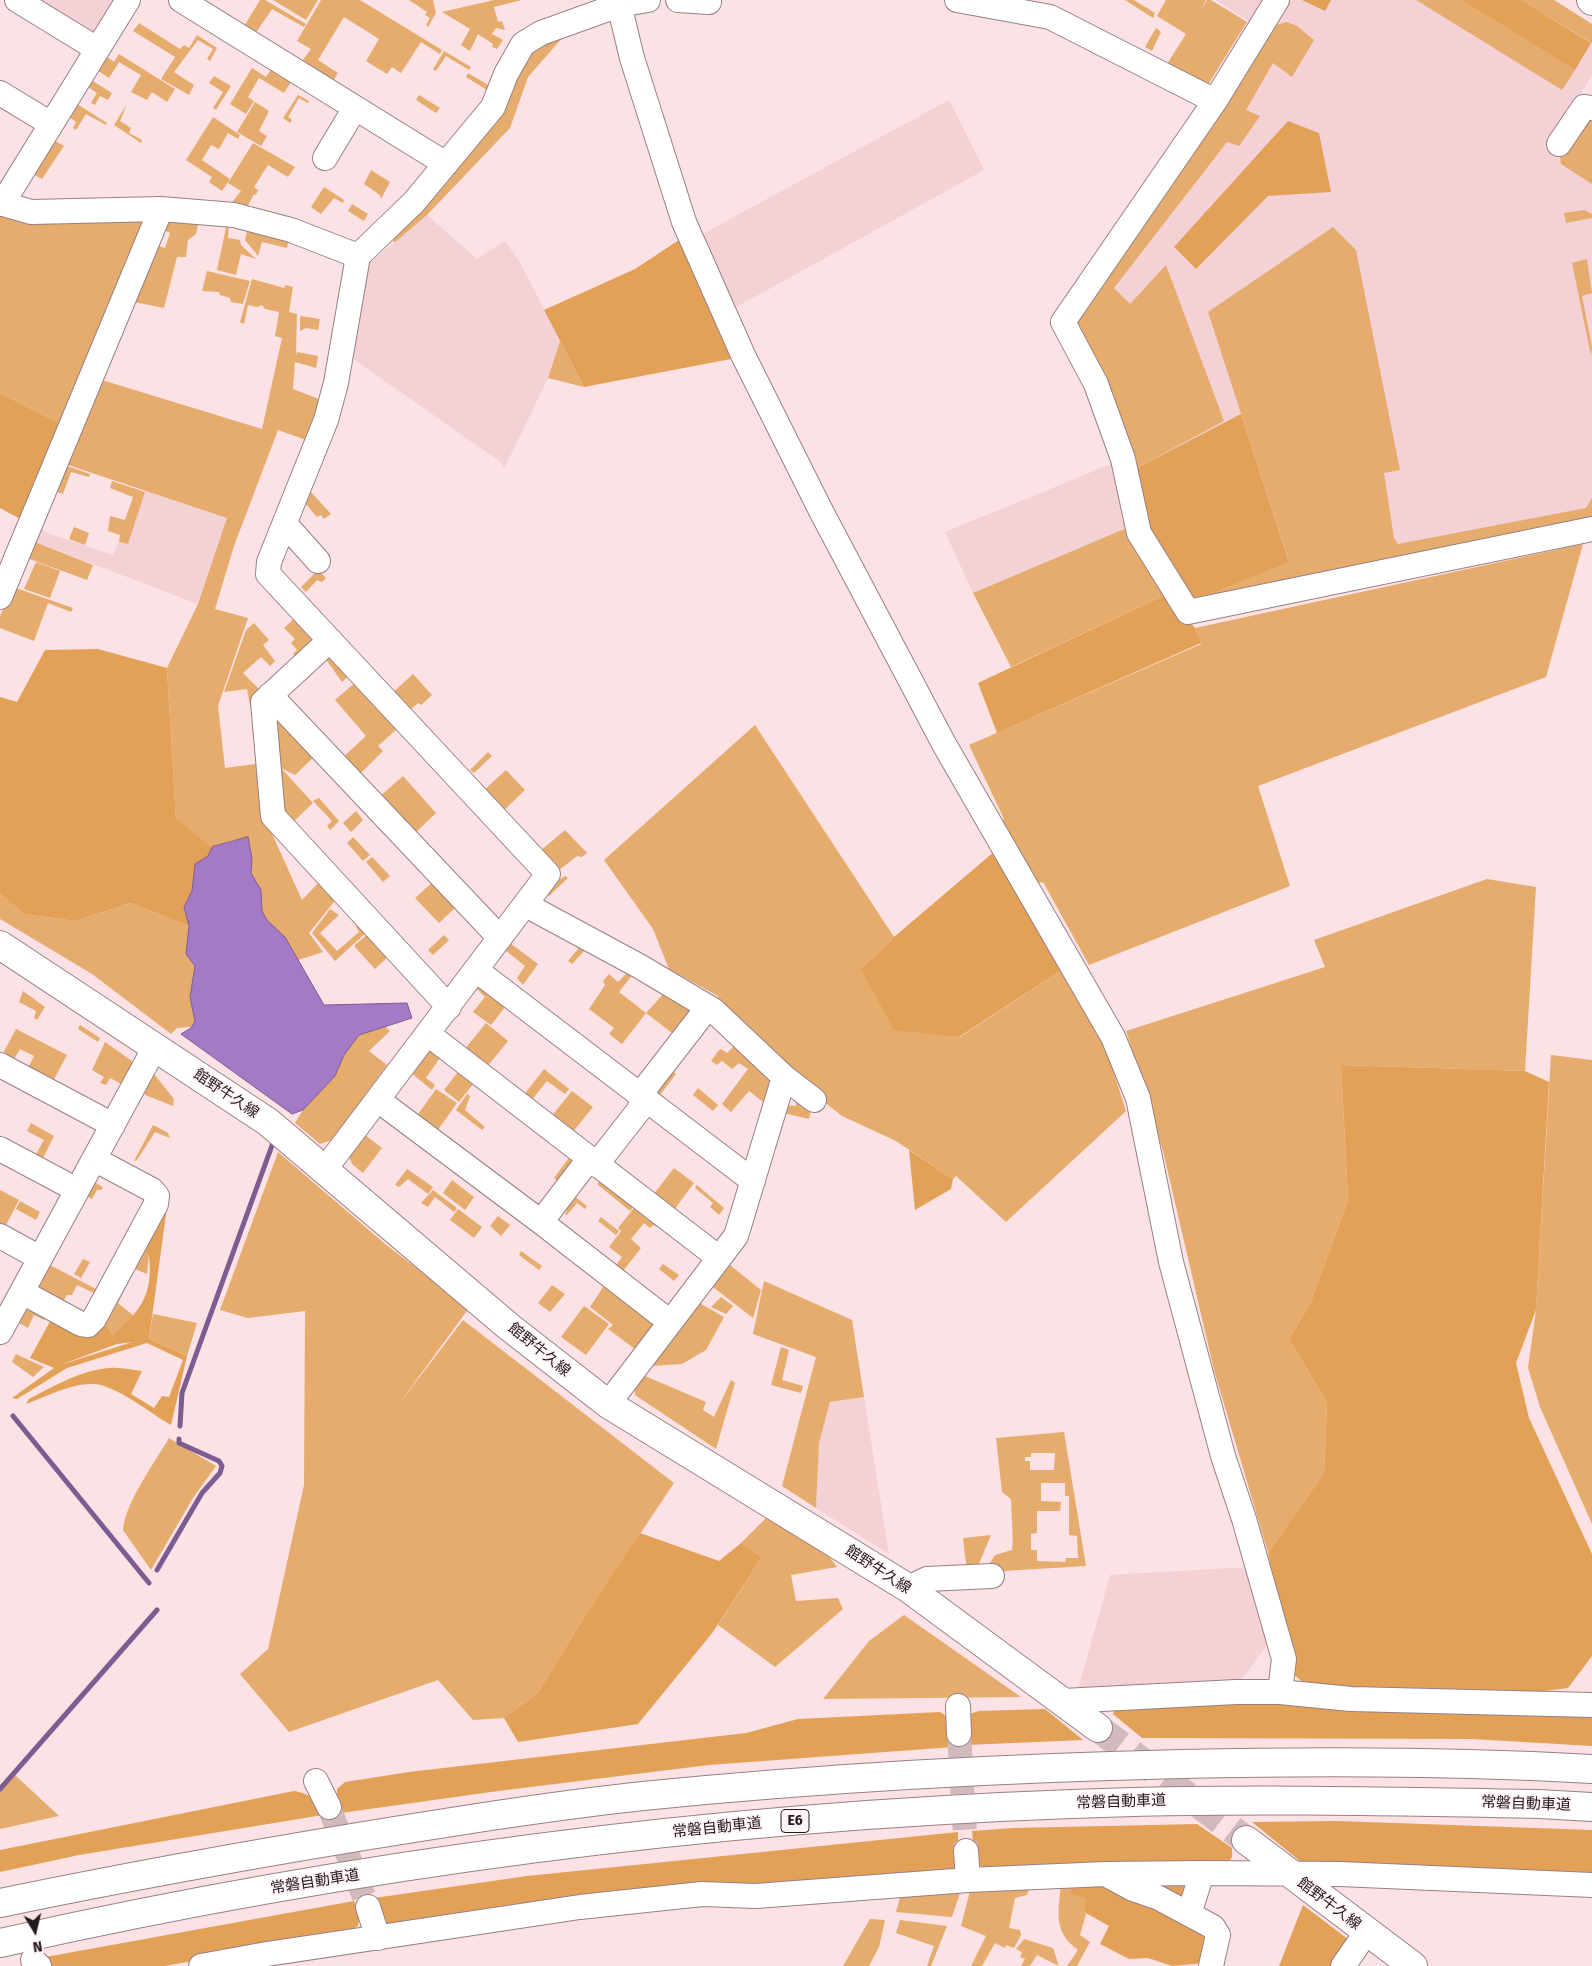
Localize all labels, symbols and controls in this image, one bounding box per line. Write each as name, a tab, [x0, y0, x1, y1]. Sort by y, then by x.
street label: 館野牛久線	[190, 1066, 262, 1122]
street label: 館野牛久線	[504, 1319, 574, 1381]
street label: 館野牛久線	[842, 1542, 914, 1598]
street label: 常磐自動車道	[1076, 1791, 1166, 1813]
street label: 常磐自動車道	[1481, 1793, 1571, 1815]
road number: E6	[781, 1810, 809, 1832]
street label: 常磐自動車道	[671, 1814, 763, 1842]
street label: 常磐自動車道	[269, 1866, 361, 1898]
street label: 館野牛久線	[1294, 1874, 1364, 1934]
north arrow	[10, 1906, 60, 1956]
text: N	[32, 1937, 43, 1955]

